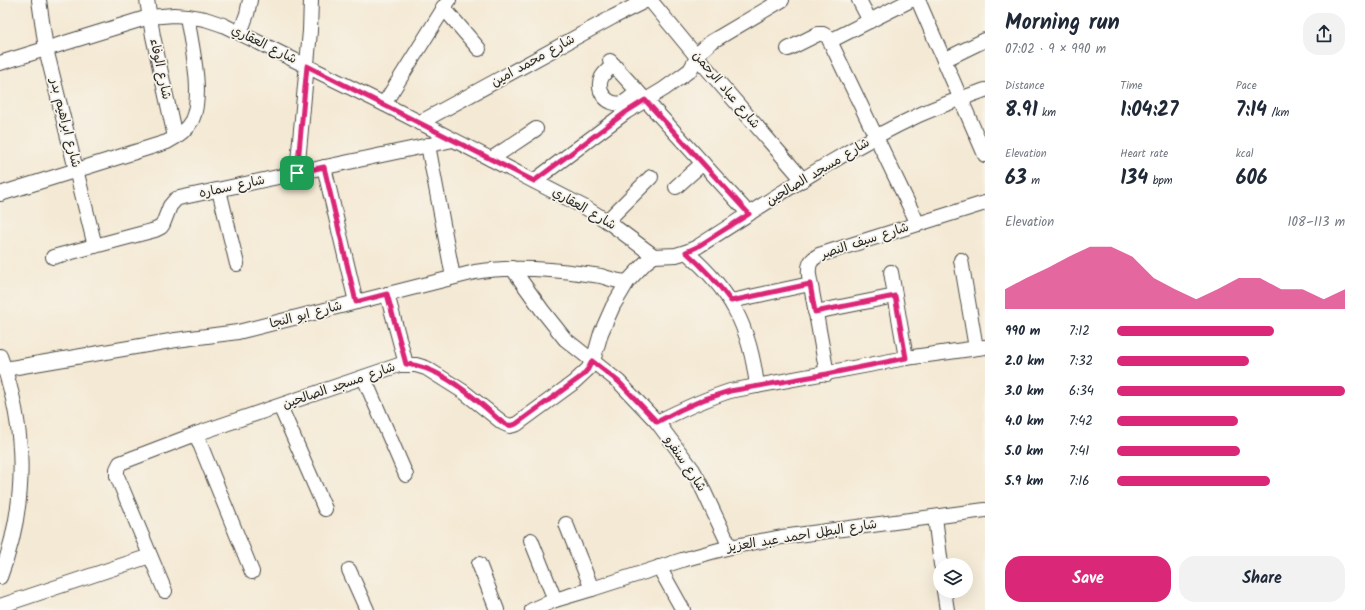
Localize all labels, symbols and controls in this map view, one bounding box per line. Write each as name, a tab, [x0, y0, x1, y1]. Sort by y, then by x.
text: Morning run	[1005, 6, 1120, 41]
button: share	[1303, 13, 1345, 55]
street label: شارع العقاري	[227, 20, 301, 70]
street label: شارع محمد امين	[487, 29, 579, 93]
street label: شارع الوفاء	[143, 37, 177, 101]
text: 07:02 · 9 × 990 m	[1005, 39, 1106, 60]
street label: شارع عباد الرحمن	[687, 46, 765, 134]
street label: شارع ابراهيم بدر	[43, 75, 86, 170]
text: Distance	[1005, 77, 1045, 95]
text: Time	[1120, 77, 1143, 95]
text: Pace	[1236, 77, 1257, 95]
text: 8.91	[1005, 95, 1038, 127]
text: 1:04:27	[1120, 95, 1178, 127]
text: 7:14	[1236, 95, 1267, 127]
text: km	[1038, 104, 1056, 122]
text: /km	[1267, 104, 1289, 122]
street label: شارع مسجد الصالحين	[762, 133, 874, 211]
text: Elevation	[1005, 145, 1047, 163]
text: Heart rate	[1120, 145, 1168, 163]
text: kcal	[1236, 145, 1254, 163]
pin	[280, 156, 314, 190]
icon: arrive	[286, 162, 308, 184]
text: 63	[1005, 163, 1027, 195]
text: 134	[1120, 163, 1148, 195]
text: 606	[1236, 163, 1268, 195]
street label: شارع سماره	[197, 170, 267, 204]
text: m	[1027, 172, 1040, 190]
text: bpm	[1148, 172, 1172, 190]
street label: شارع العقاري	[548, 182, 620, 236]
text: Elevation	[1005, 212, 1054, 233]
text: 108–113 m	[1288, 212, 1345, 233]
street label: شارع سيف النصر	[817, 217, 912, 265]
street label: شارع ابو النجا	[267, 295, 345, 335]
text: 990 m	[1005, 321, 1040, 342]
text: 7:12	[1069, 321, 1090, 342]
text: 2.0 km	[1005, 351, 1044, 372]
text: 7:32	[1069, 351, 1093, 372]
street label: شارع مسجد الصالحين	[280, 357, 398, 415]
text: 3.0 km	[1005, 381, 1044, 402]
text: 6:34	[1069, 381, 1094, 402]
text: 4.0 km	[1005, 411, 1044, 432]
text: 7:42	[1069, 411, 1093, 432]
street label: شارع سنفرو	[658, 431, 712, 496]
text: 5.0 km	[1005, 441, 1043, 462]
text: 7:41	[1069, 441, 1089, 462]
text: 5.9 km	[1005, 471, 1043, 492]
text: 7:16	[1069, 471, 1090, 492]
street label: شارع البطل احمد عبد العزيز	[725, 514, 879, 558]
button: Save	[1005, 556, 1171, 602]
button: Share	[1179, 556, 1345, 602]
map controls	[933, 558, 973, 598]
button: layers	[933, 558, 973, 598]

